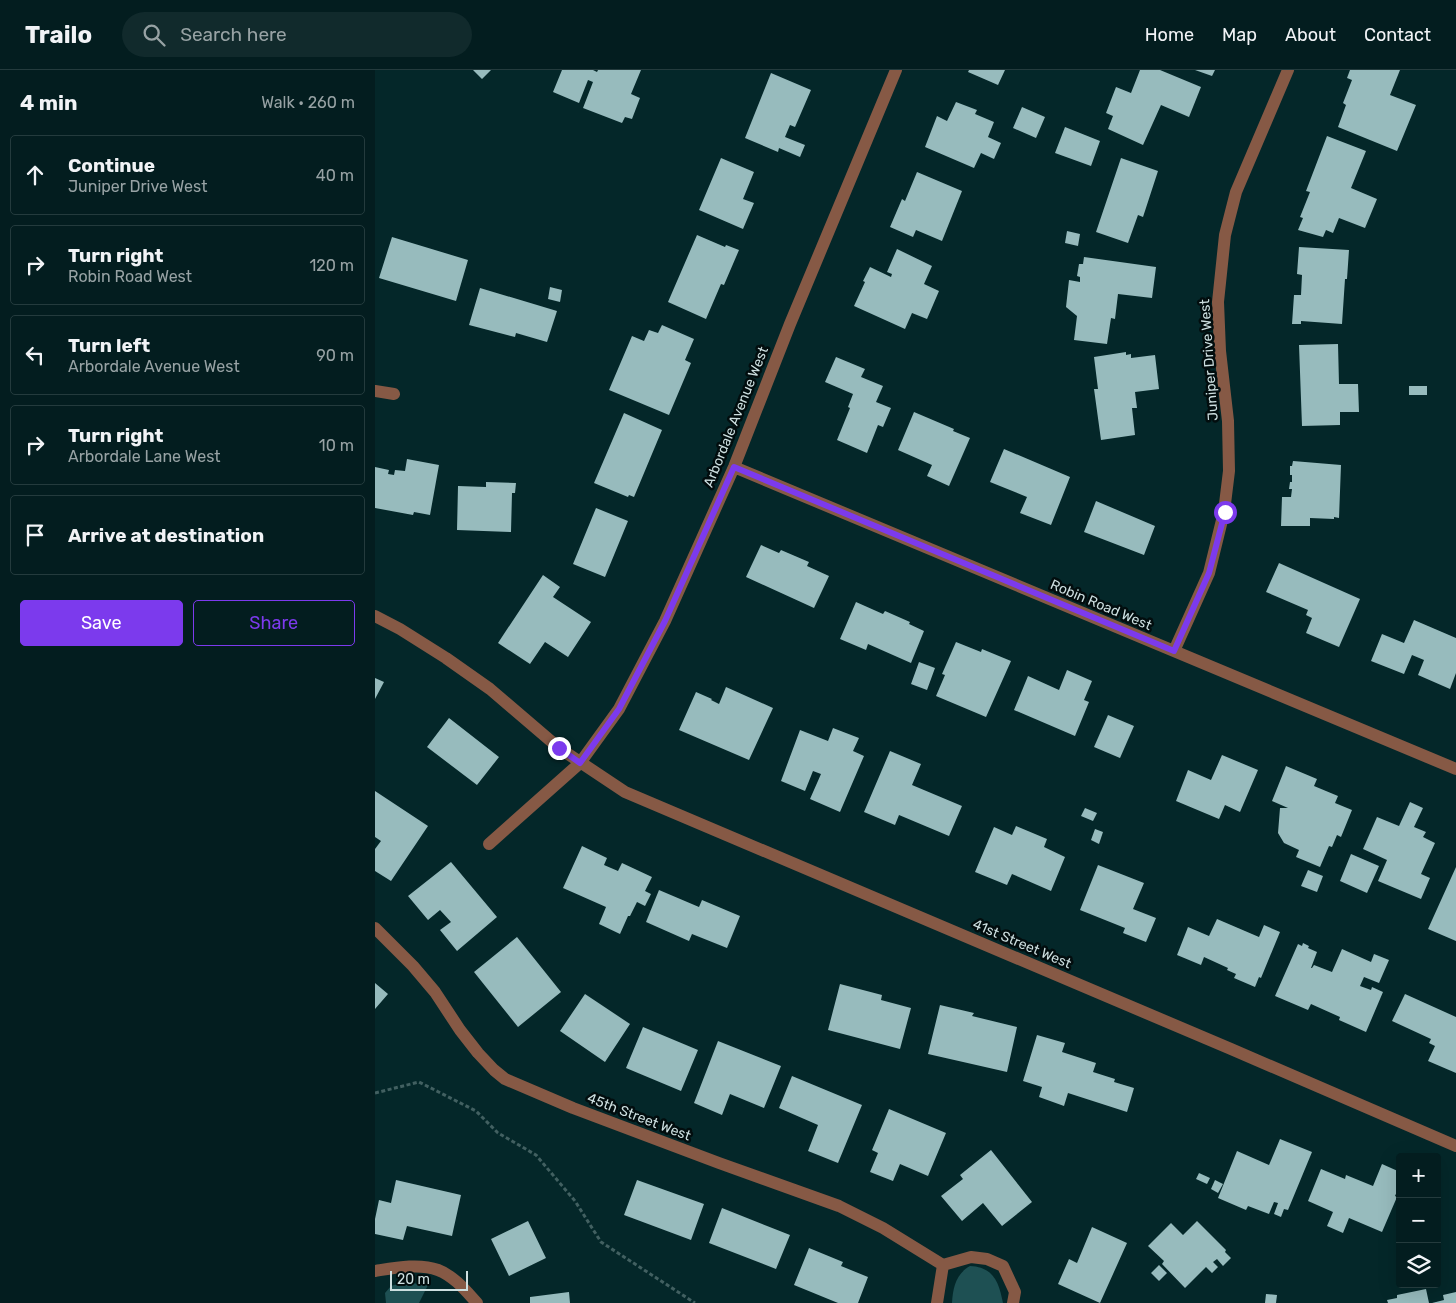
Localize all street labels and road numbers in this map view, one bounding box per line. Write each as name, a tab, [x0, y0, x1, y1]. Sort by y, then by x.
street label: Juniper Drive West	[1196, 298, 1222, 421]
street label: Arbordale Avenue West	[700, 344, 772, 490]
street label: Robin Road West	[1048, 576, 1155, 634]
street label: 41st Street West	[970, 916, 1074, 973]
street label: 45th Street West	[585, 1089, 694, 1145]

